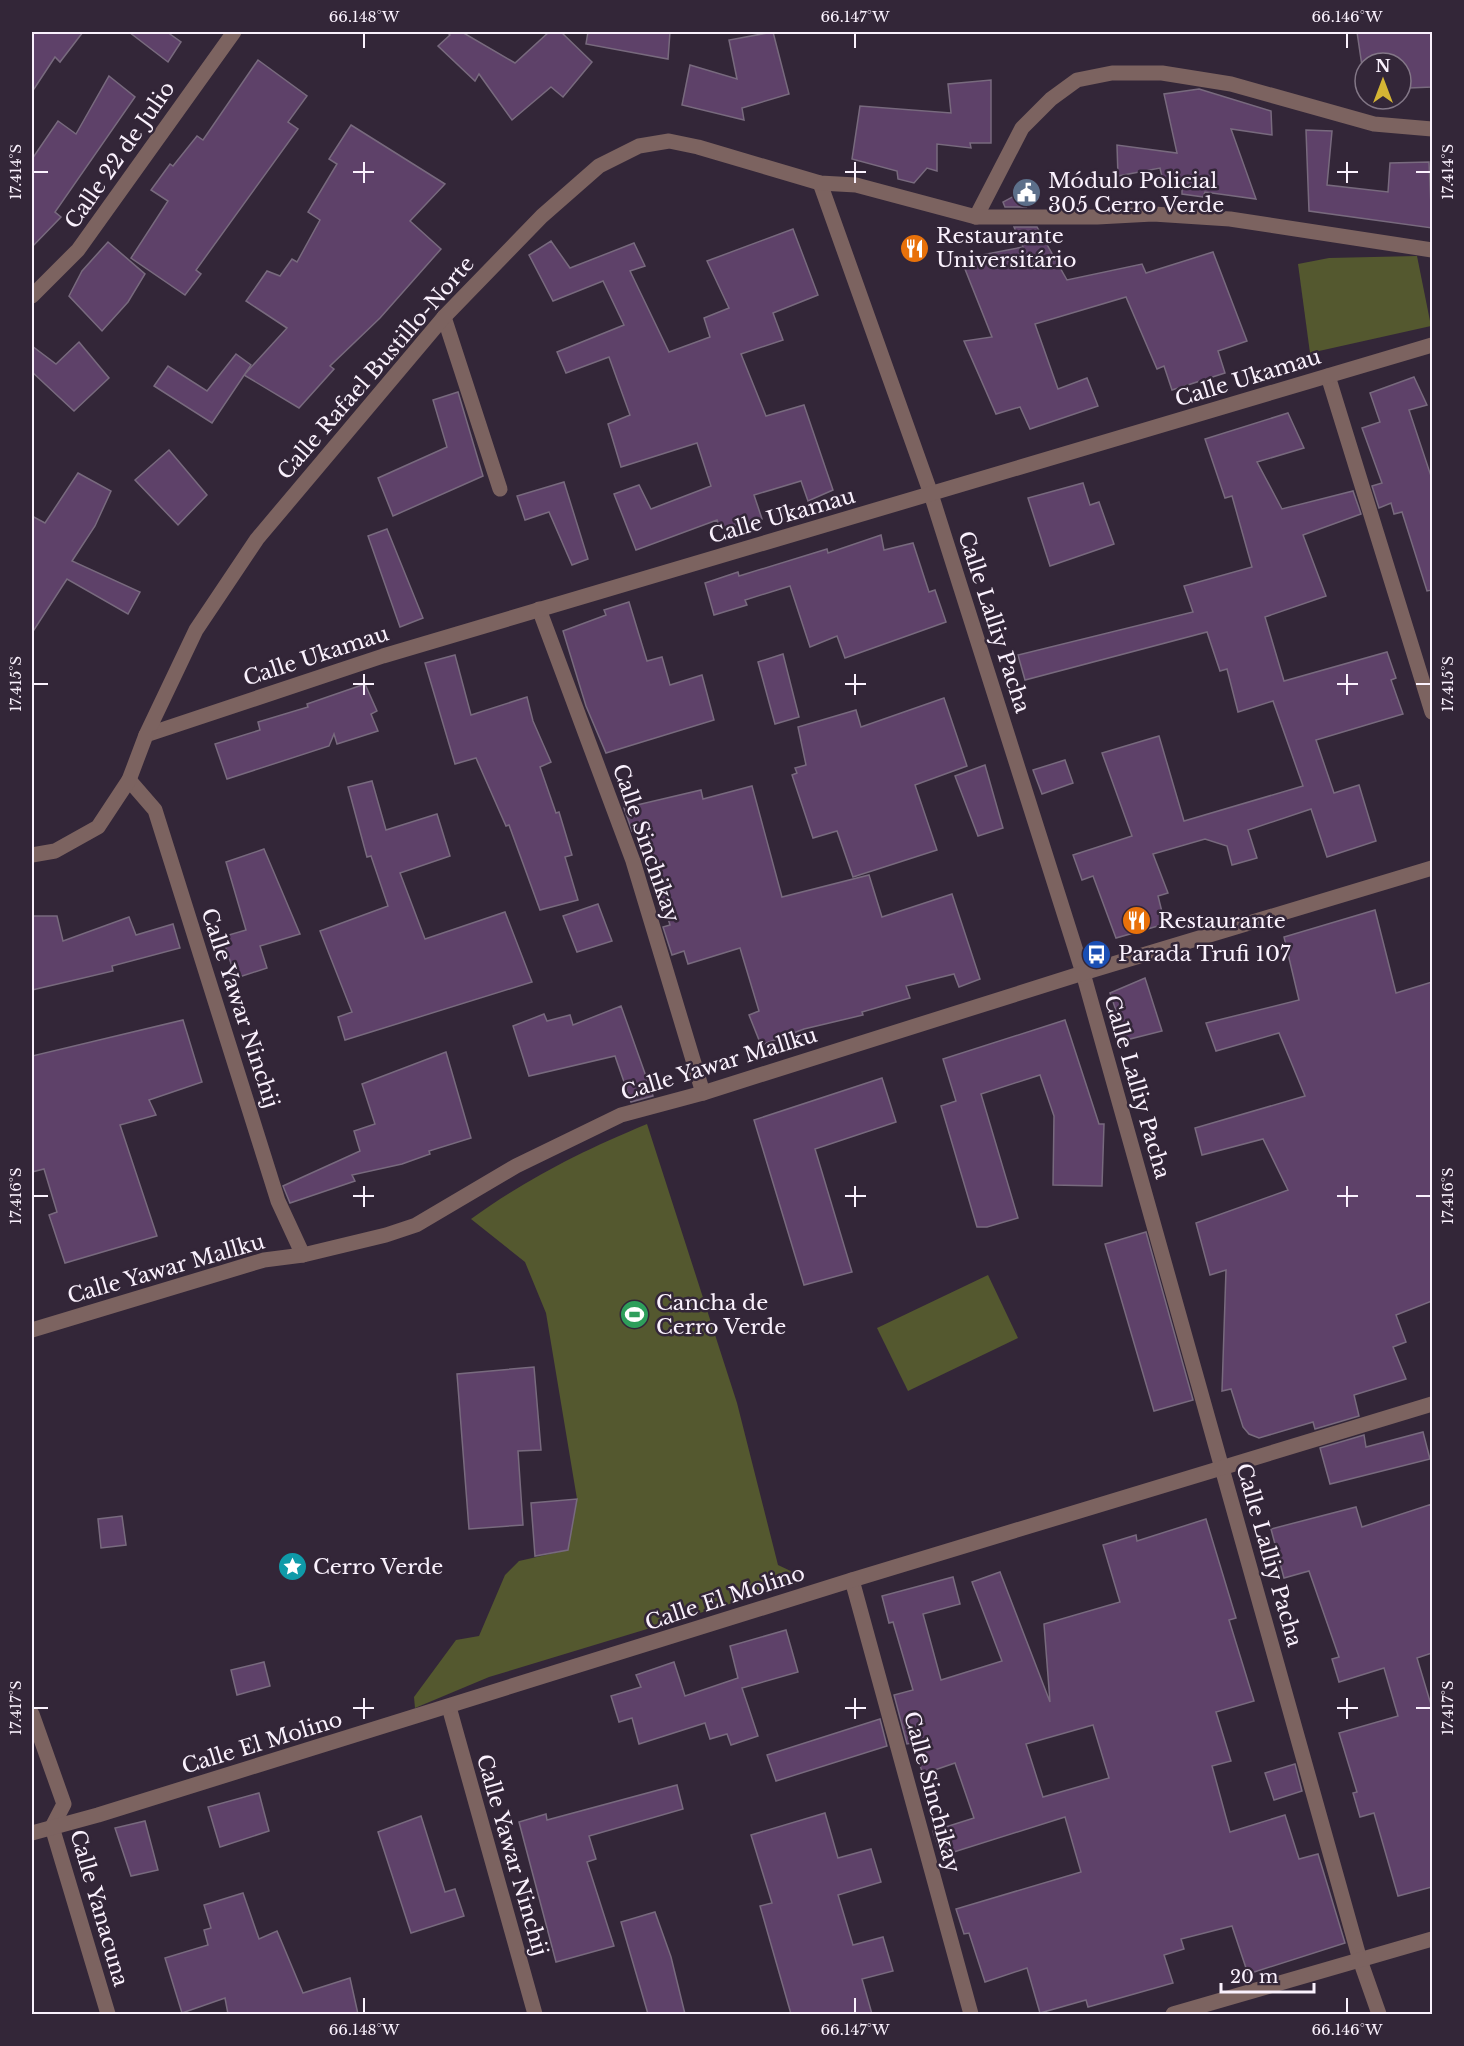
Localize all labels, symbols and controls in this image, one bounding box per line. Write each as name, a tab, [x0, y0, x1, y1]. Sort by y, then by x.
text: 66.148°W	[329, 7, 400, 26]
text: 66.147°W	[820, 7, 890, 26]
text: 66.146°W	[1311, 7, 1383, 26]
north arrow	[1353, 51, 1413, 111]
text: N	[1375, 56, 1391, 76]
street label: Calle 22 de Julio	[59, 76, 181, 234]
text: 17.414°S	[6, 144, 25, 200]
text: 17.414°S	[1438, 144, 1457, 200]
place label: Módulo Policial 305 Cerro Verde	[1048, 168, 1224, 218]
public building icon: Módulo Policial 305 Cerro Verde	[1011, 177, 1043, 209]
place label: Restaurante Universitário	[936, 223, 1077, 273]
restaurant icon: Restaurante Universitário	[899, 232, 931, 264]
street label: Calle Rafael Bustillo-Norte	[272, 251, 480, 485]
street label: Calle Ukamau	[1172, 343, 1324, 413]
street label: Calle Ukamau	[706, 483, 858, 549]
street label: Calle Lalliy Pacha	[952, 528, 1036, 717]
street label: Calle Ukamau	[240, 620, 392, 692]
text: 17.415°S	[6, 656, 25, 712]
text: 17.415°S	[1438, 656, 1457, 712]
street label: Calle Sinchikay	[607, 760, 685, 926]
street label: Calle Yawar Ninchij	[195, 905, 285, 1111]
restaurant icon: Restaurante	[1121, 905, 1153, 937]
place label: Restaurante	[1158, 908, 1286, 934]
bus stop icon: Parada Trufi 107	[1081, 938, 1113, 970]
place label: Parada Trufi 107	[1118, 941, 1291, 967]
street label: Calle Lalliy Pacha	[1098, 992, 1176, 1182]
street label: Calle Yawar Mallku	[618, 1022, 820, 1106]
text: 17.416°S	[6, 1167, 25, 1225]
text: 17.416°S	[1438, 1167, 1457, 1225]
street label: Calle Yawar Mallku	[64, 1228, 268, 1310]
place label: Cancha de Cerro Verde	[656, 1290, 786, 1340]
sports icon: Cancha de Cerro Verde	[619, 1299, 651, 1331]
street label: Calle Lalliy Pacha	[1230, 1460, 1308, 1650]
place icon: Cerro Verde	[276, 1551, 308, 1583]
place label: Cerro Verde	[313, 1554, 443, 1580]
street label: Calle El Molino	[642, 1560, 808, 1636]
text: 17.417°S	[6, 1680, 25, 1736]
text: 17.417°S	[1438, 1680, 1457, 1736]
street label: Calle El Molino	[179, 1706, 345, 1780]
street label: Calle Sinchikay	[898, 1709, 966, 1876]
street label: Calle Yawar Ninchij	[471, 1751, 553, 1959]
street label: Calle Yanacuna	[64, 1827, 134, 1990]
scale bar	[1221, 1956, 1314, 1994]
text: 20 m	[1230, 1966, 1278, 1988]
text: 66.148°W	[329, 2020, 400, 2039]
text: 66.147°W	[820, 2020, 890, 2039]
text: 66.146°W	[1311, 2020, 1383, 2039]

